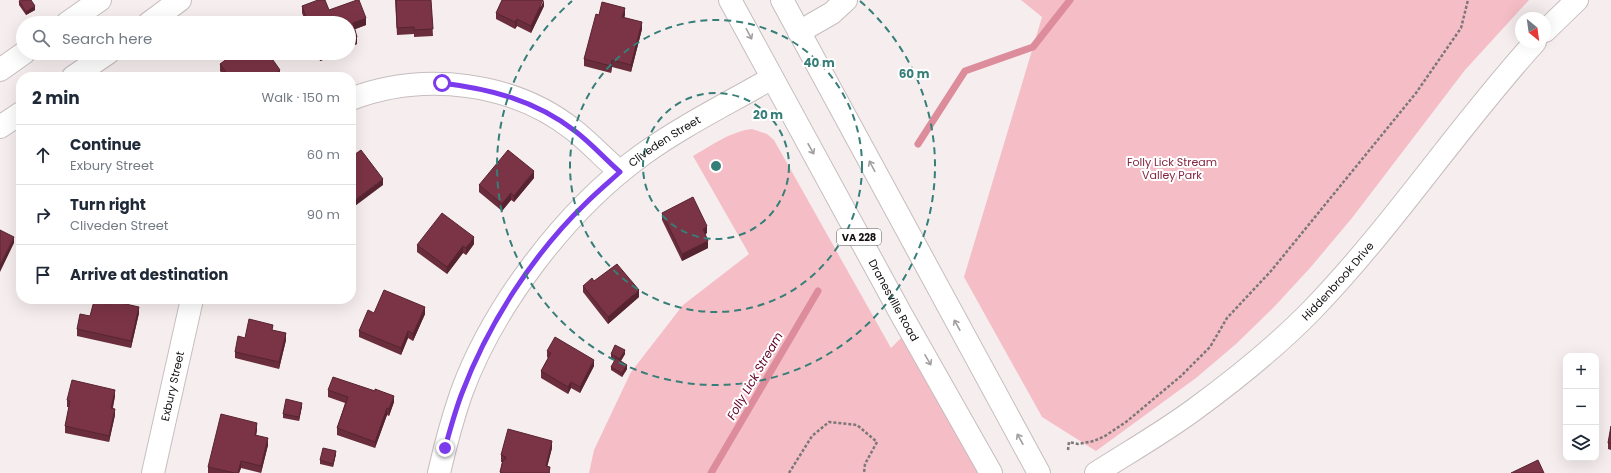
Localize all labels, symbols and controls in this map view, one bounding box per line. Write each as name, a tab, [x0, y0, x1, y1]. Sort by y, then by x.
north arrow	[1515, 12, 1551, 48]
search box	[16, 16, 356, 60]
icon: search	[30, 27, 52, 49]
text: Search here	[62, 28, 152, 49]
one-way arrow	[745, 28, 753, 40]
text: 40 m	[803, 54, 835, 71]
text: 60 m	[899, 65, 930, 82]
route start	[433, 74, 451, 92]
text: 2 min	[32, 86, 80, 110]
text: Walk · 150 m	[262, 88, 340, 107]
text: 20 m	[753, 106, 783, 123]
street label: Cliveden Street	[625, 112, 703, 171]
text: Continue	[70, 134, 141, 155]
one-way arrow	[807, 142, 815, 154]
icon: ahead	[32, 144, 54, 166]
text: 60 m	[307, 145, 340, 164]
park label: Folly Lick Stream Valley Park	[1127, 154, 1217, 183]
text: Exbury Street	[70, 156, 154, 175]
centre of rings	[709, 159, 723, 173]
one-way arrow	[867, 161, 875, 173]
text: Turn right	[70, 194, 146, 215]
icon: right	[32, 204, 54, 226]
text: 90 m	[307, 205, 340, 224]
text: Cliveden Street	[70, 216, 169, 235]
road number: VA 228	[837, 229, 881, 245]
street label: Hiddenbrook Drive	[1298, 238, 1377, 324]
street label: Dranesville Road	[865, 256, 923, 344]
icon: arrive	[32, 264, 54, 286]
text: Arrive at destination	[70, 264, 228, 285]
one-way arrow	[953, 319, 961, 331]
water label: Folly Lick Stream	[722, 329, 787, 423]
street label: Exbury Street	[157, 350, 188, 423]
map controls	[1563, 353, 1599, 461]
button: +	[1563, 353, 1599, 389]
one-way arrow	[924, 354, 932, 366]
button: −	[1563, 389, 1599, 425]
button: layers	[1563, 425, 1599, 461]
one-way arrow	[1016, 433, 1023, 445]
route end	[436, 439, 454, 457]

